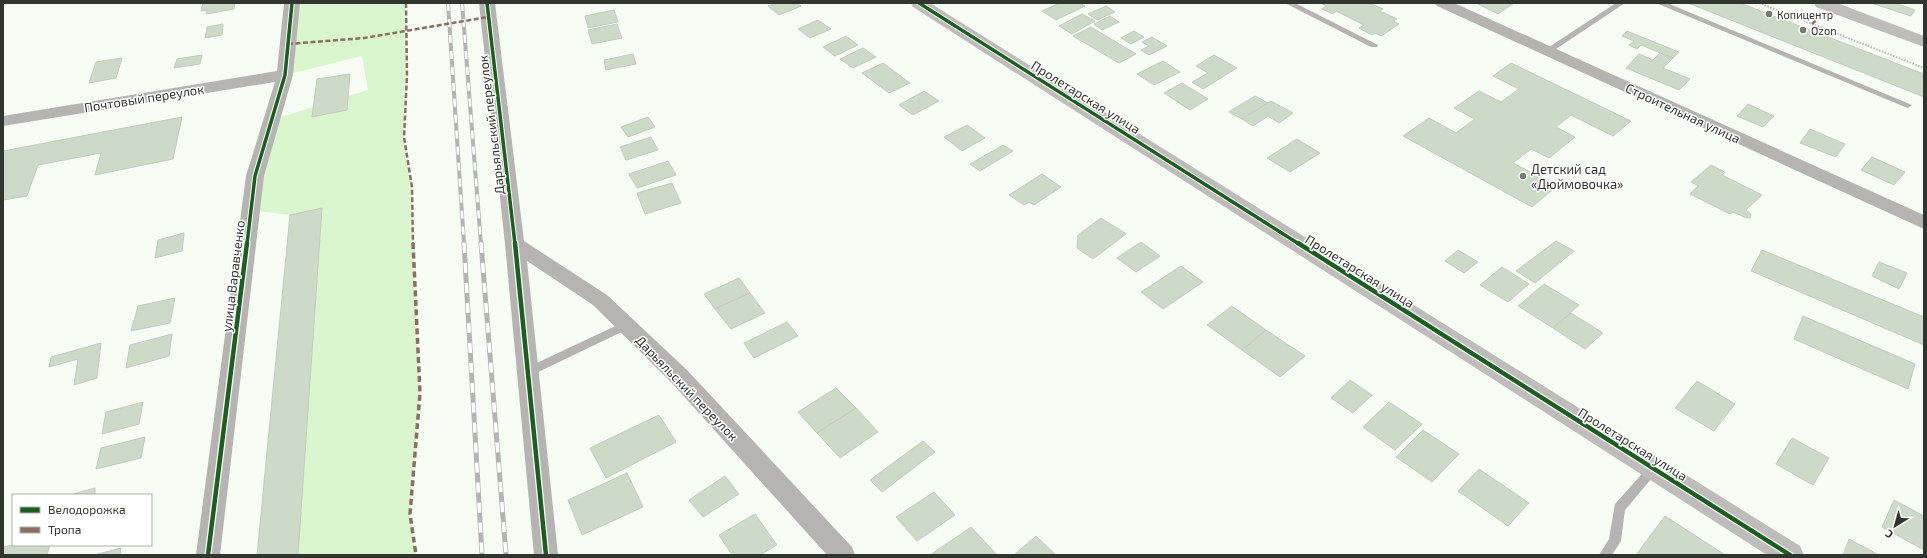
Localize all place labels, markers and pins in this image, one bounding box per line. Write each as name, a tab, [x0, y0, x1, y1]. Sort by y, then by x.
place label: Копицентр	[1777, 8, 1833, 21]
marker: Копицентр	[1764, 9, 1774, 19]
place label: Ozon	[1811, 24, 1837, 37]
marker: Ozon	[1798, 25, 1808, 35]
place label: Детский сад «Дюймовочка»	[1531, 161, 1623, 192]
marker: Детский сад «Дюймовочка»	[1518, 171, 1528, 181]

